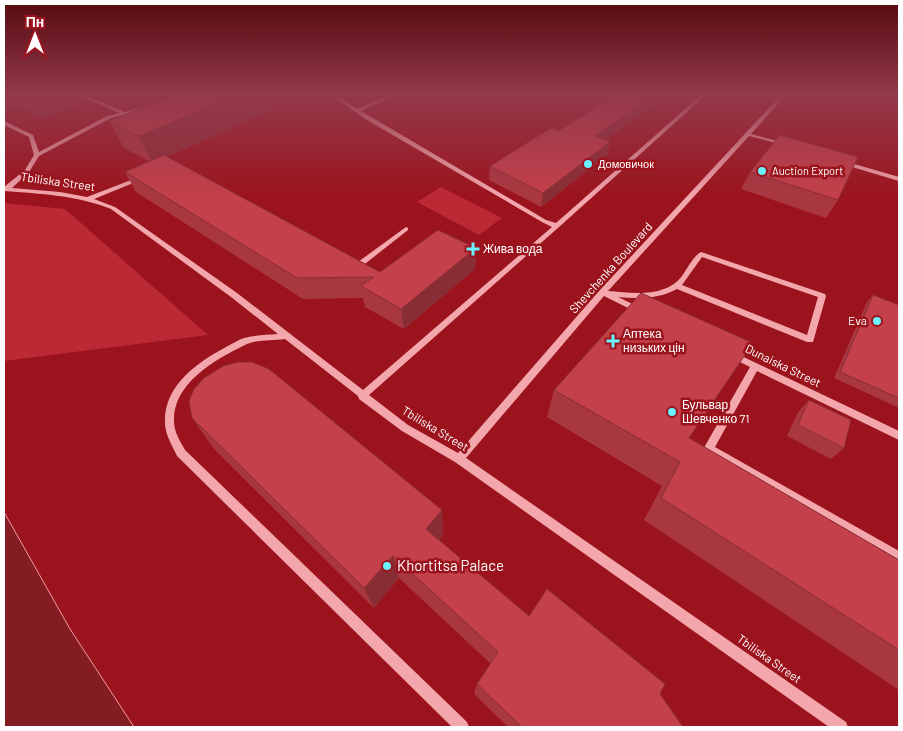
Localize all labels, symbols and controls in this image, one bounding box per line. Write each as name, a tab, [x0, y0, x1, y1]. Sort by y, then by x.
north arrow	[10, 10, 60, 60]
text: Пн	[26, 13, 44, 30]
place label: Домовичок	[598, 157, 654, 170]
marker: Домовичок	[582, 158, 594, 170]
place label: Auction Export	[772, 164, 843, 177]
marker: Auction Export	[756, 165, 768, 177]
street label: Tbiliska Street	[20, 169, 96, 193]
street label: Shevchenka Boulevard	[566, 219, 655, 316]
place label: Жива вода	[483, 241, 543, 256]
marker: Жива вода	[467, 243, 479, 255]
place label: Eva	[848, 313, 867, 327]
marker: Eva	[871, 315, 883, 327]
place label: Аптека низьких цін	[623, 326, 685, 355]
marker: Аптека низьких цін	[607, 335, 619, 347]
street label: Dunaiska Street	[743, 341, 823, 389]
place label: Бульвар Шевченко 71	[682, 397, 749, 425]
street label: Tbiliska Street	[400, 403, 471, 454]
marker: Бульвар Шевченко 71	[666, 406, 678, 418]
place label: Khortitsa Palace	[397, 556, 504, 574]
marker: Khortitsa Palace	[381, 560, 393, 572]
street label: Tbiliska Street	[735, 631, 804, 685]

